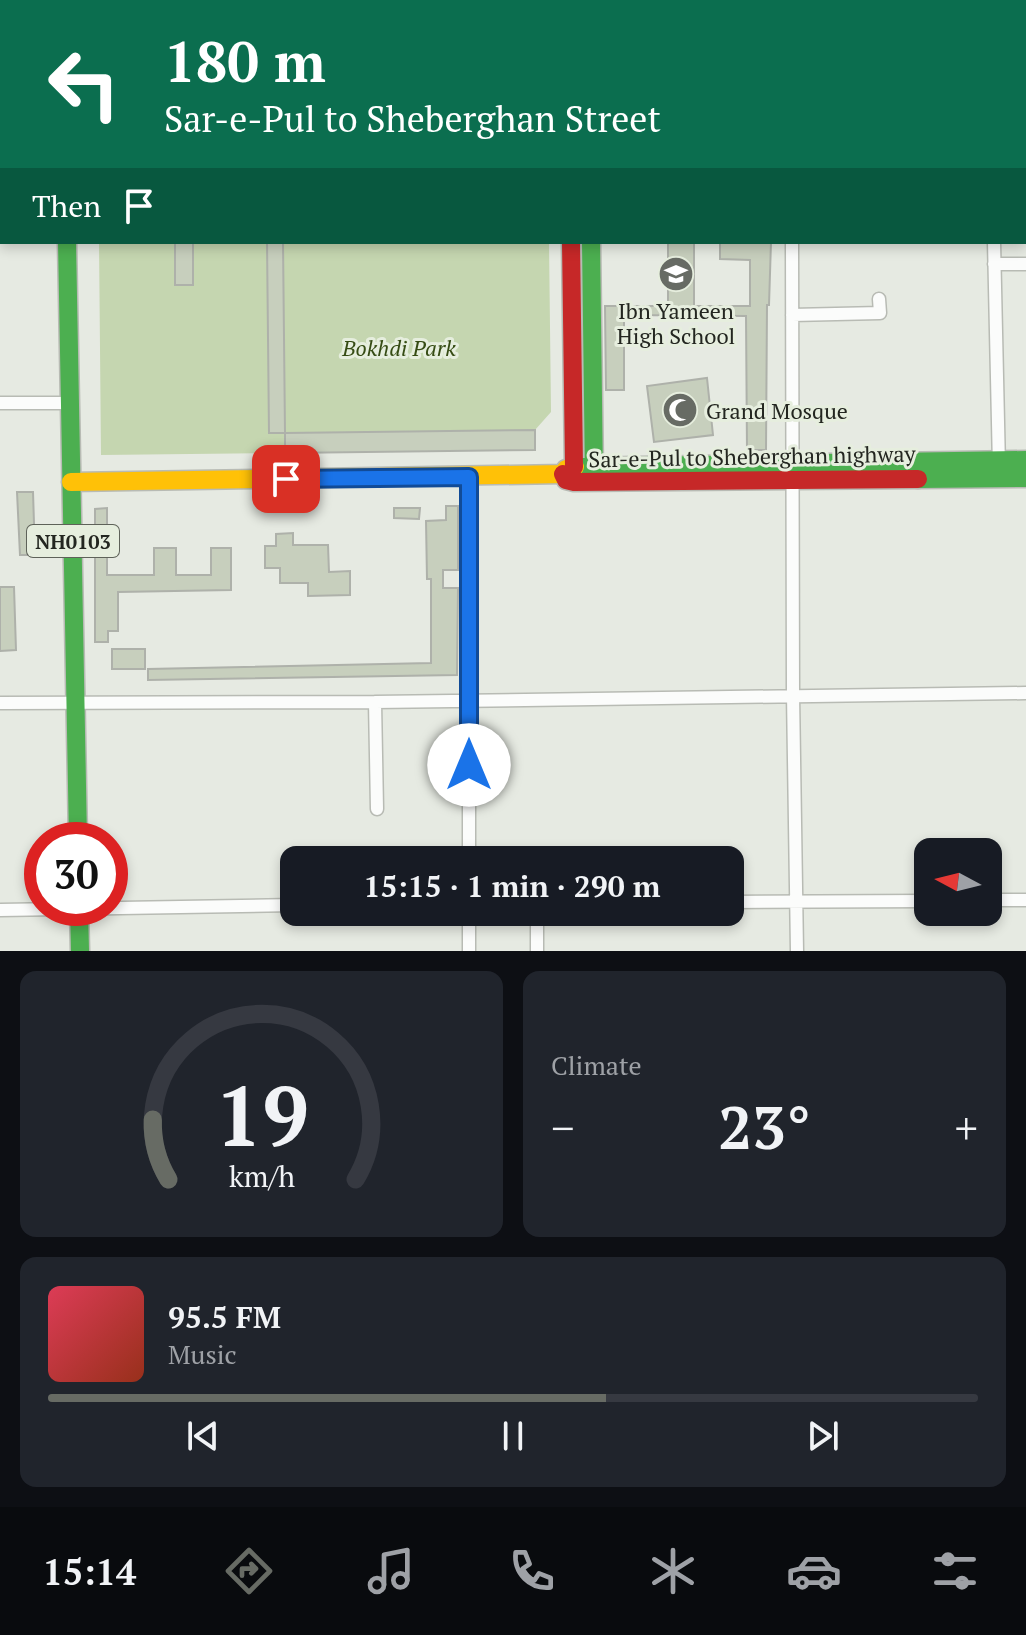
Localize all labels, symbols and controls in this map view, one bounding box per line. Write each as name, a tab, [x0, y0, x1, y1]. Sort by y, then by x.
text: 180 m	[164, 24, 326, 98]
icon: left	[32, 32, 136, 136]
text: Sar-e-Pul to Sheberghan Street	[164, 95, 661, 142]
icon: arrive	[117, 184, 161, 228]
text: Then	[32, 186, 101, 226]
school or university icon: Ibn Yameen High School	[657, 255, 695, 293]
place label: Ibn Yameen High School	[617, 296, 735, 350]
park label: Bokhdi Park	[341, 333, 456, 362]
mosque icon: Grand Mosque	[661, 391, 699, 429]
place label: Grand Mosque	[706, 396, 848, 425]
street label: Sar-e-Pul to Sheberghan highway	[588, 439, 917, 473]
pin	[252, 445, 320, 513]
icon: arrive	[264, 457, 308, 501]
road number: NH0103	[27, 525, 119, 557]
position arrow	[427, 723, 511, 807]
speed limit sign: 30	[24, 822, 128, 926]
north arrow	[914, 838, 1002, 926]
map controls	[914, 838, 1002, 926]
text: 15:15 · 1 min · 290 m	[364, 866, 660, 906]
text: Climate	[551, 1048, 642, 1082]
text: 19	[214, 1060, 309, 1170]
text: 23°	[718, 1087, 811, 1166]
text: −	[551, 1098, 574, 1157]
text: +	[955, 1098, 978, 1157]
text: km/h	[228, 1157, 295, 1195]
text: 95.5 FM	[168, 1297, 281, 1337]
text: Music	[168, 1337, 237, 1371]
icon: previous	[181, 1414, 225, 1458]
icon: pause	[491, 1414, 535, 1458]
icon: next	[801, 1414, 845, 1458]
icon: directions	[221, 1543, 277, 1599]
icon: music	[363, 1543, 419, 1599]
icon: phone	[504, 1543, 560, 1599]
icon: climate	[645, 1543, 701, 1599]
icon: car	[786, 1543, 842, 1599]
icon: filters	[927, 1543, 983, 1599]
text: 15:14	[43, 1548, 136, 1595]

